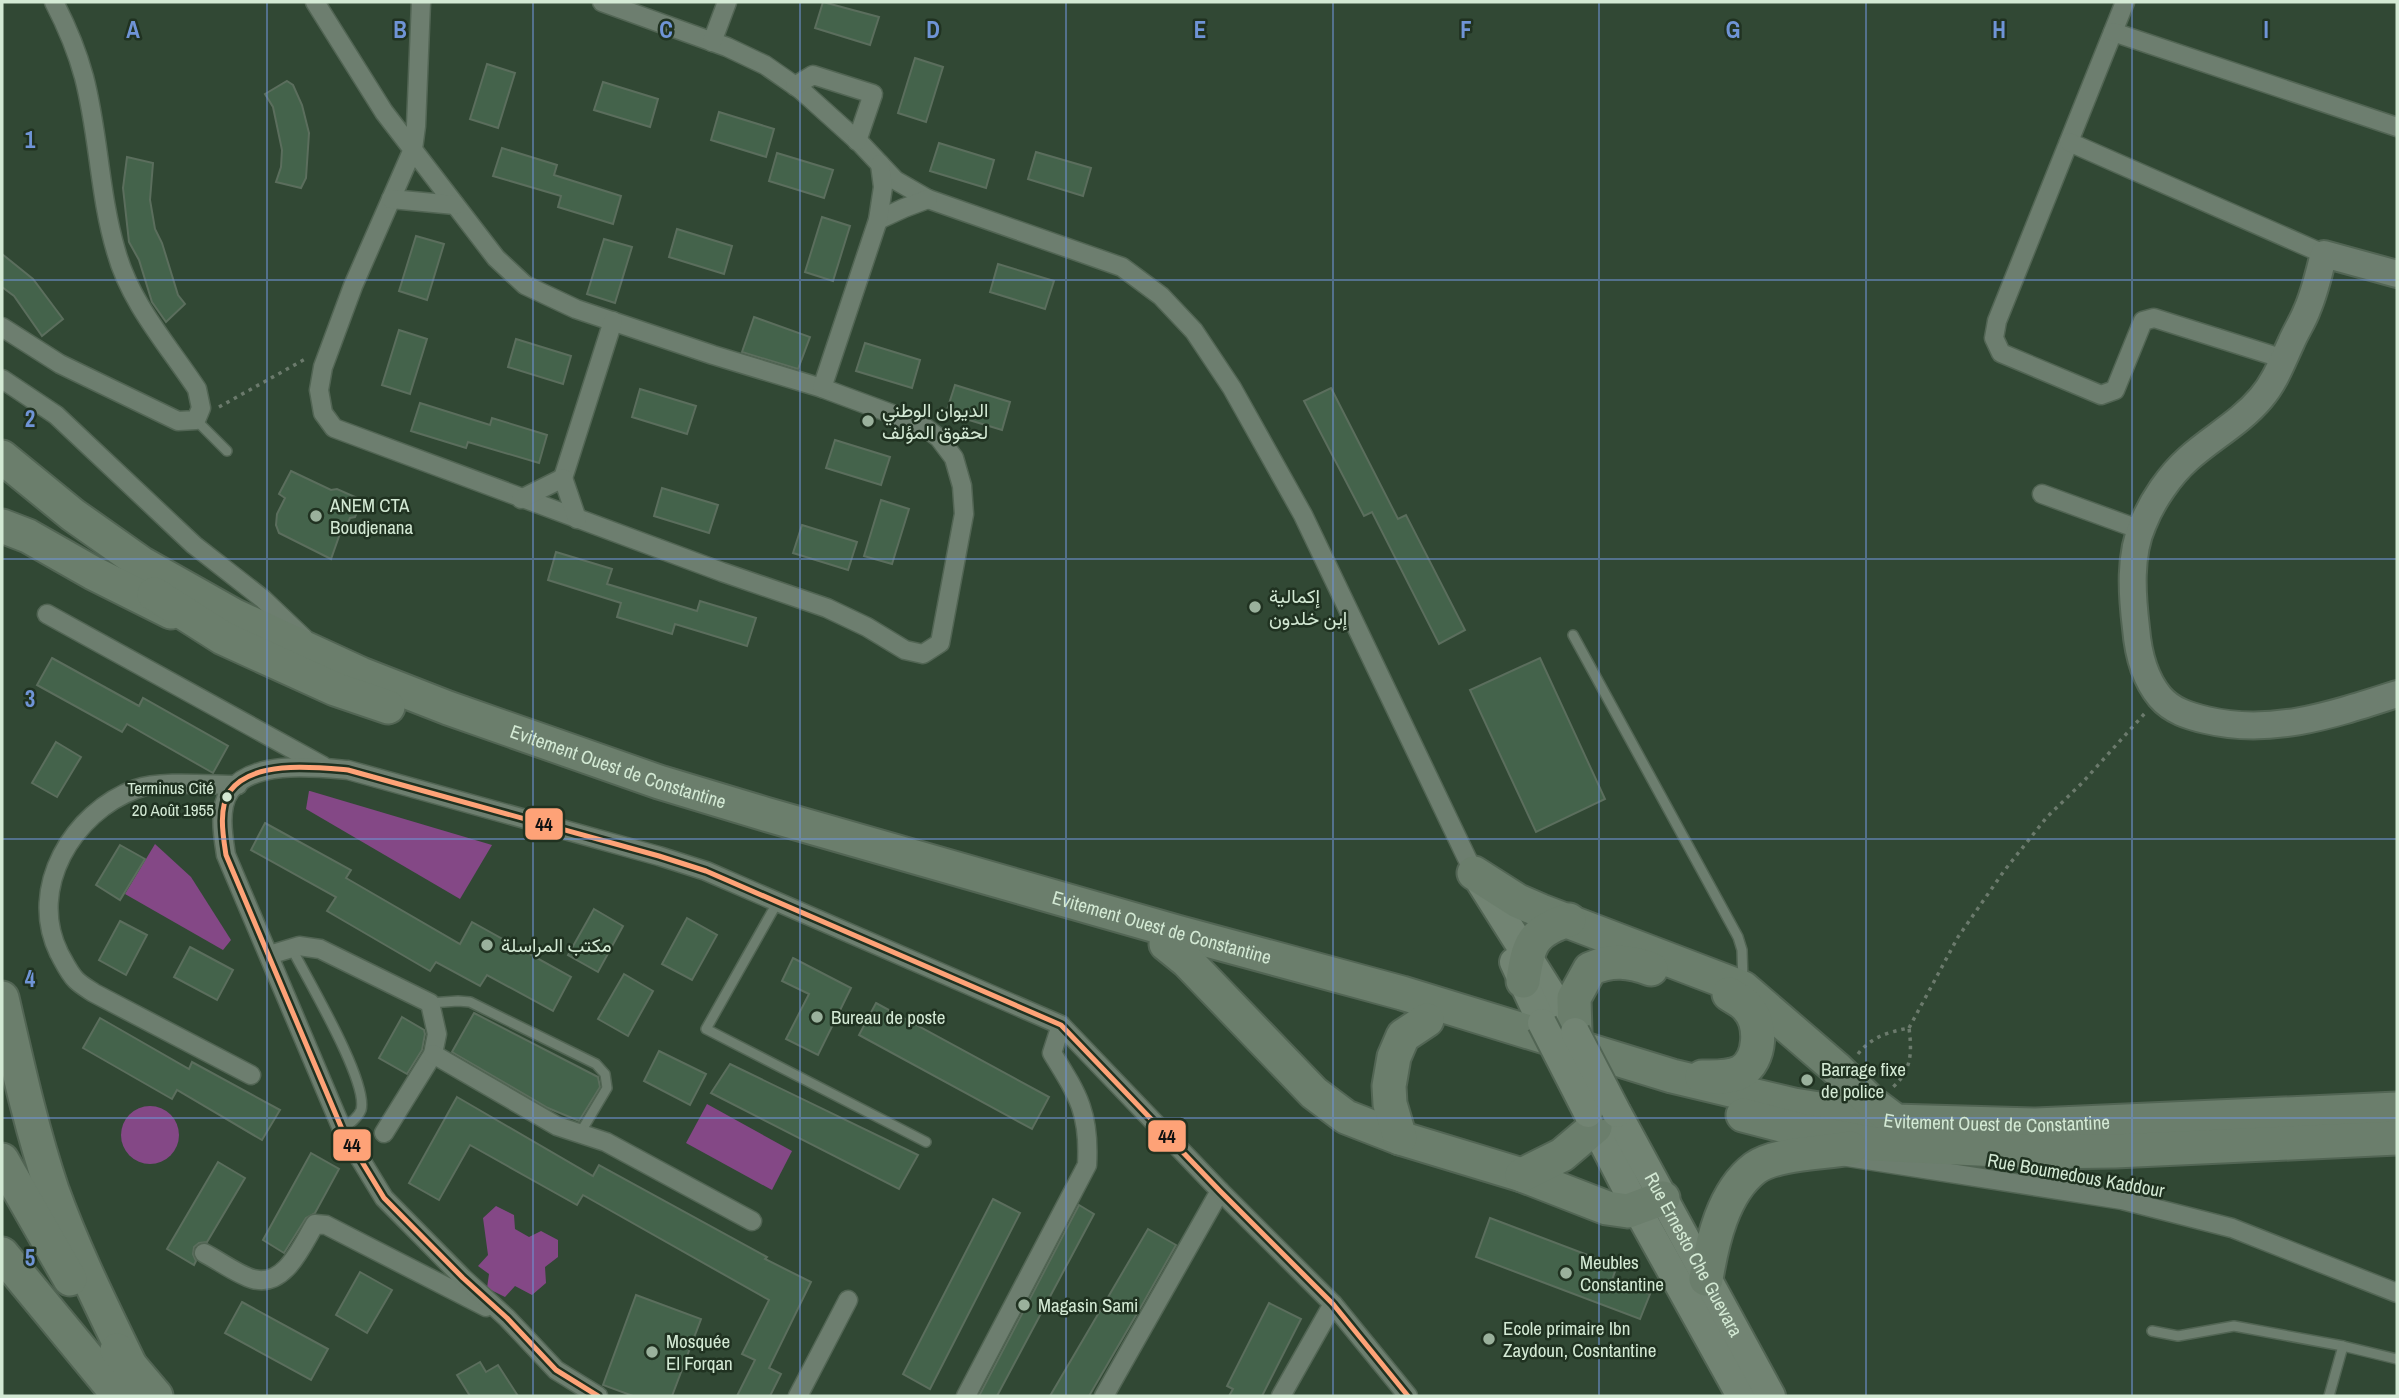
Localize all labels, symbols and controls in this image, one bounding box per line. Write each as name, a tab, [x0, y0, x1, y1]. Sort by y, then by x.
text: A	[126, 14, 140, 45]
text: B	[393, 14, 407, 45]
text: C	[659, 14, 673, 45]
text: D	[926, 14, 940, 45]
text: E	[1194, 14, 1206, 45]
text: F	[1460, 14, 1472, 45]
text: G	[1726, 14, 1740, 45]
text: H	[1992, 14, 2006, 45]
text: I	[2263, 14, 2269, 45]
text: 1	[25, 124, 36, 155]
place label: الديوان الوطني لحقوق المؤلف	[882, 397, 988, 445]
text: 2	[25, 403, 35, 434]
marker: الديوان الوطني لحقوق المؤلف	[860, 413, 876, 429]
place label: ANEM CTA Boudjenana	[329, 492, 413, 540]
marker: ANEM CTA Boudjenana	[308, 508, 324, 524]
place label: إكمالية إبن خلدون	[1269, 583, 1347, 631]
marker: إكمالية إبن خلدون	[1247, 599, 1263, 615]
text: 3	[25, 683, 35, 714]
street label: Evitement Ouest de Constantine	[507, 718, 729, 815]
place label: Terminus Cité 20 Août 1955	[127, 776, 214, 821]
marker: Terminus Cité 20 Août 1955	[220, 790, 234, 804]
line badge: 44	[524, 807, 564, 841]
text: 44	[535, 811, 553, 837]
street label: Evitement Ouest de Constantine	[1049, 884, 1274, 970]
place label: مكتب المراسلة	[501, 932, 612, 958]
marker: مكتب المراسلة	[479, 937, 495, 953]
text: 4	[25, 963, 36, 994]
place label: Bureau de poste	[831, 1004, 945, 1030]
marker: Bureau de poste	[809, 1009, 825, 1025]
place label: Barrage fixe de police	[1821, 1056, 1906, 1104]
marker: Barrage fixe de police	[1799, 1072, 1815, 1088]
street label: Evitement Ouest de Constantine	[1882, 1107, 2111, 1138]
line badge: 44	[1147, 1119, 1187, 1153]
text: 44	[1158, 1123, 1176, 1149]
line badge: 44	[332, 1128, 372, 1162]
text: 44	[343, 1132, 361, 1158]
street label: Rue Boumedous Kaddour	[1985, 1147, 2167, 1204]
street label: Rue Ernesto Che Guevara	[1639, 1167, 1749, 1342]
text: 5	[25, 1242, 35, 1273]
place label: Meubles Constantine	[1580, 1249, 1664, 1297]
marker: Meubles Constantine	[1558, 1265, 1574, 1281]
place label: Magasin Sami	[1038, 1292, 1138, 1318]
marker: Magasin Sami	[1016, 1297, 1032, 1313]
place label: Ecole primaire Ibn Zaydoun, Cosntantine	[1503, 1315, 1656, 1363]
place label: Mosquée El Forqan	[666, 1328, 733, 1376]
marker: Ecole primaire Ibn Zaydoun, Cosntantine	[1481, 1331, 1497, 1347]
marker: Mosquée El Forqan	[644, 1344, 660, 1360]

